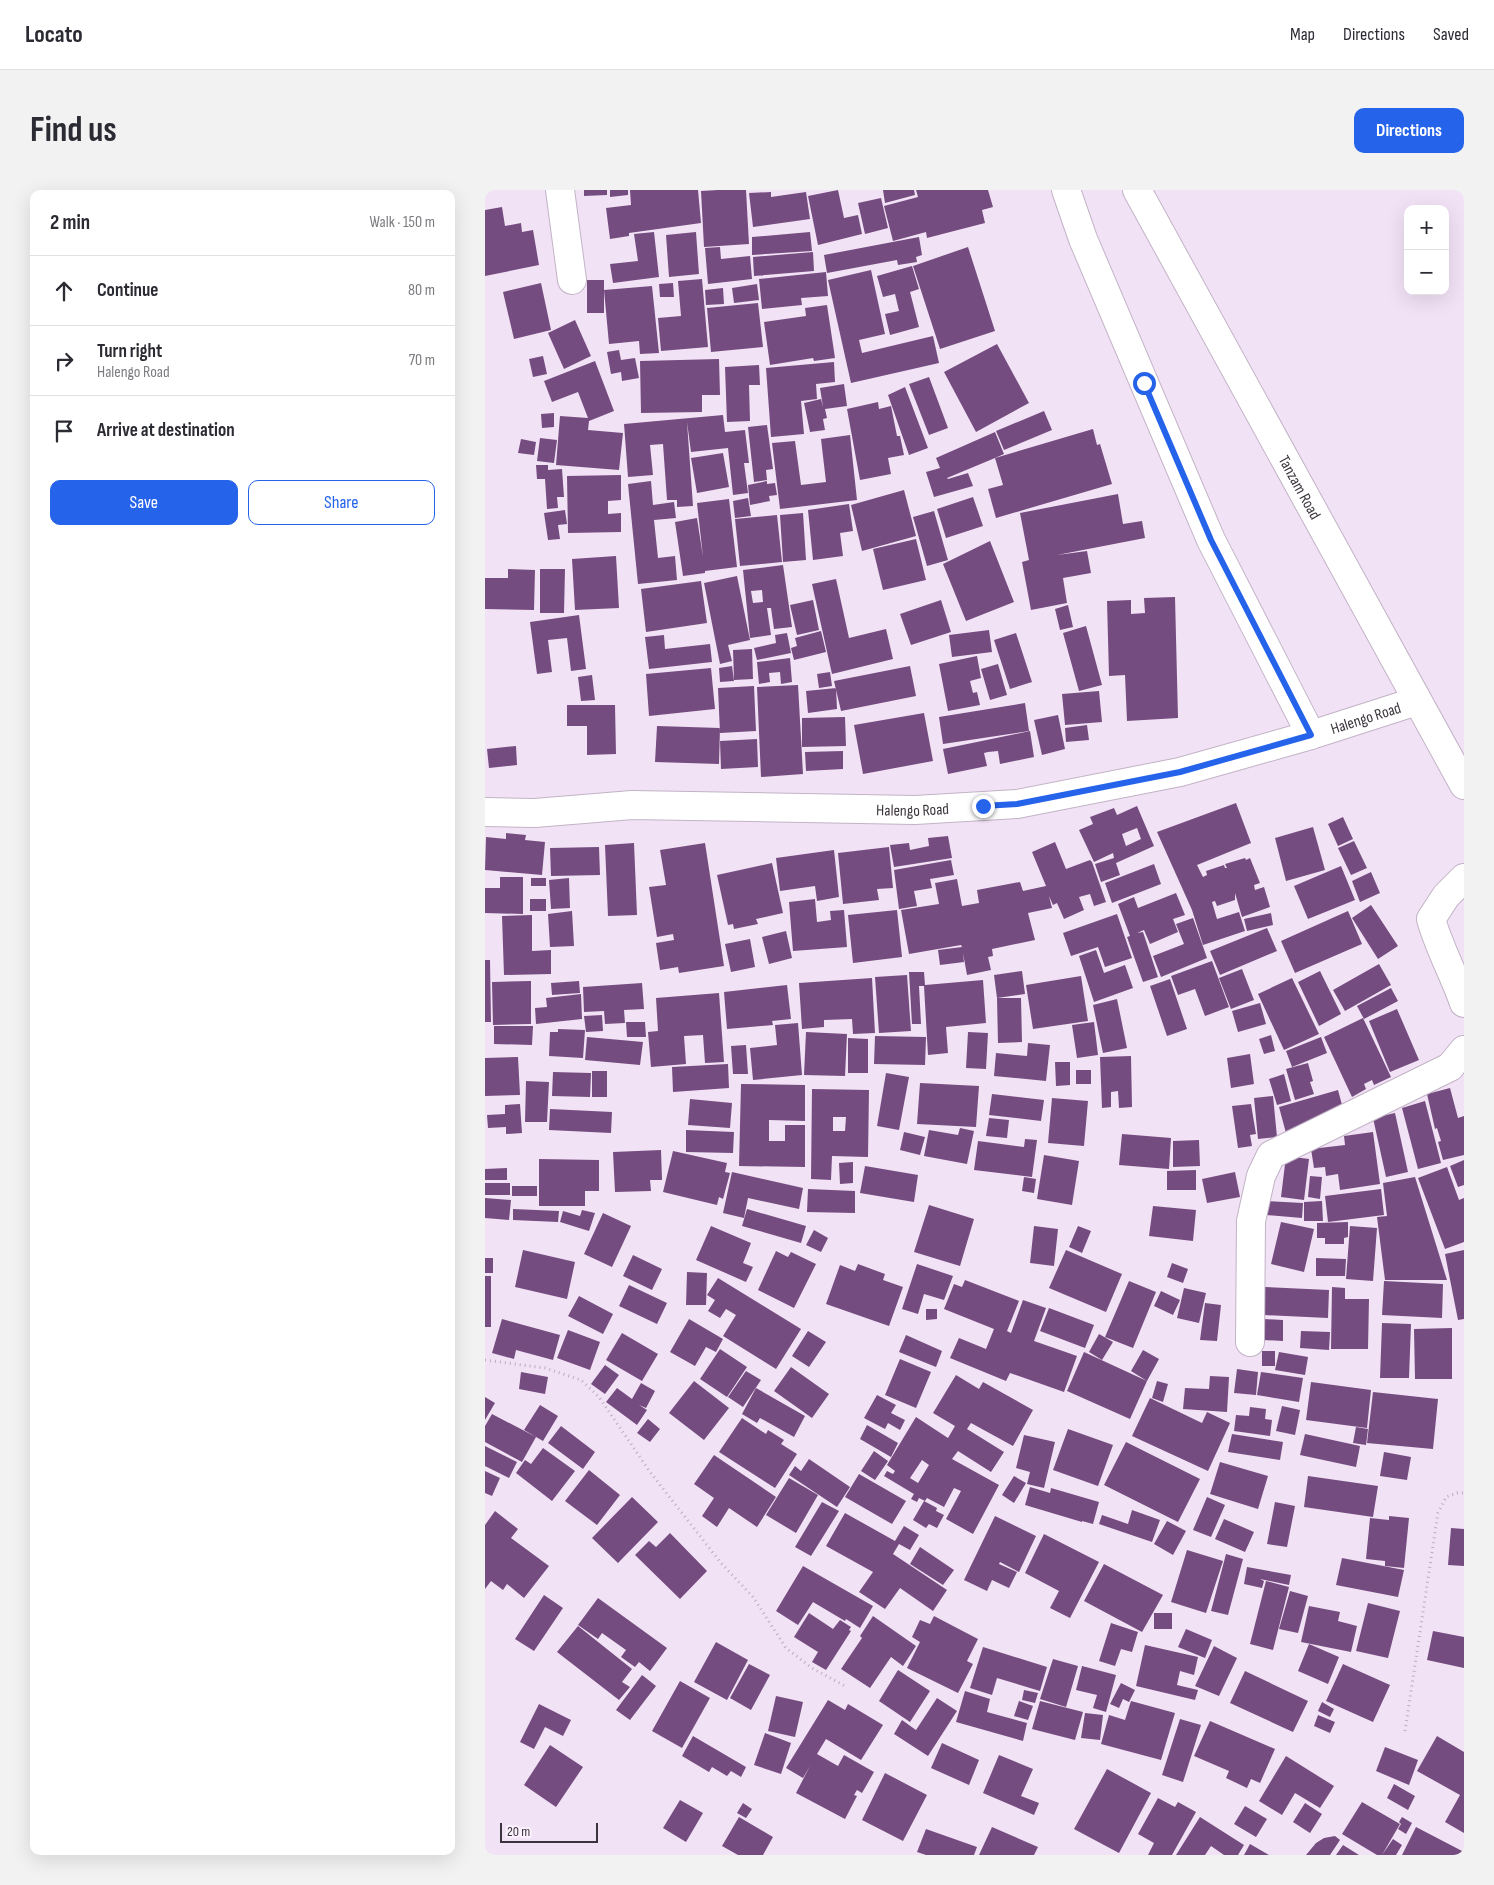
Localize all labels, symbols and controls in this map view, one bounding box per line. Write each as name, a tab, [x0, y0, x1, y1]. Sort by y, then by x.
text: Locato	[25, 20, 83, 49]
text: Map	[1290, 24, 1315, 45]
text: Directions	[1343, 24, 1405, 45]
text: Saved	[1433, 24, 1469, 45]
button: Directions	[1354, 108, 1464, 153]
text: Find us	[30, 109, 117, 152]
map controls	[1404, 205, 1449, 295]
button: +	[1404, 205, 1449, 250]
text: 2 min	[50, 210, 90, 235]
text: Walk · 150 m	[370, 213, 435, 232]
button: −	[1404, 250, 1449, 295]
icon: ahead	[50, 277, 78, 305]
text: Continue	[97, 279, 158, 302]
text: 80 m	[408, 281, 435, 300]
text: Turn right	[97, 340, 162, 363]
icon: right	[50, 347, 78, 375]
text: 70 m	[409, 351, 435, 370]
text: Halengo Road	[97, 363, 170, 382]
route start	[1133, 372, 1156, 395]
icon: arrive	[50, 417, 78, 445]
text: Arrive at destination	[97, 419, 235, 442]
street label: Tanzam Road	[1274, 453, 1324, 523]
button: Save	[50, 480, 238, 525]
button: Share	[248, 480, 435, 525]
street label: Halengo Road	[1328, 699, 1403, 739]
route end	[972, 795, 995, 818]
street label: Halengo Road	[876, 800, 950, 821]
scale bar	[500, 1820, 597, 1843]
text: 20 m	[507, 1823, 530, 1840]

